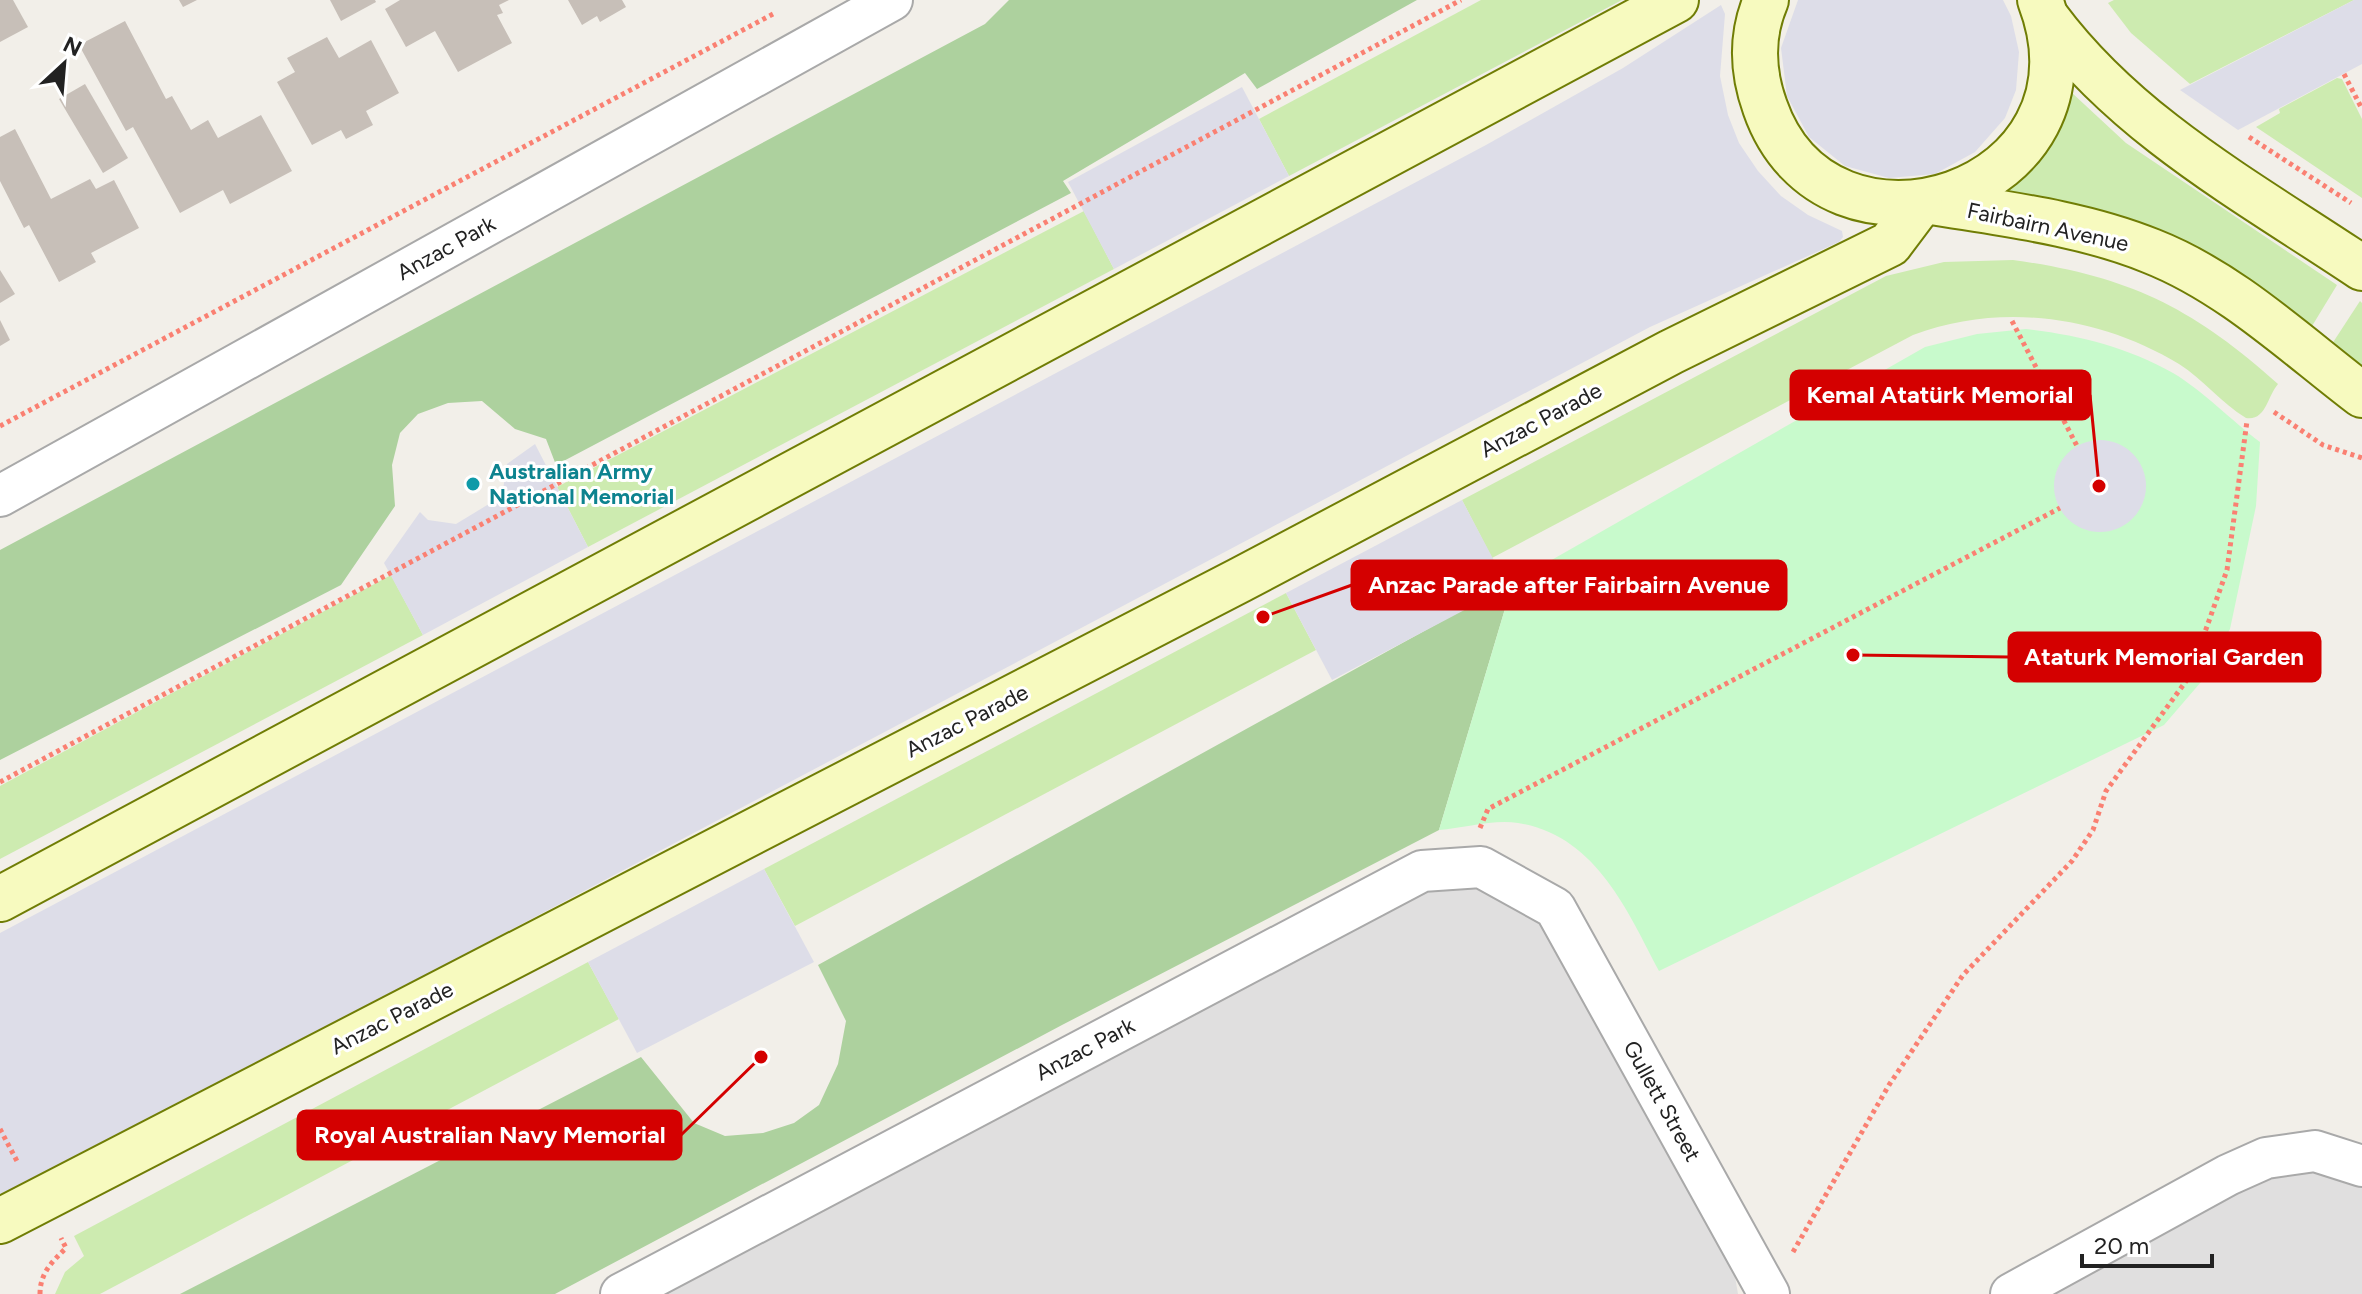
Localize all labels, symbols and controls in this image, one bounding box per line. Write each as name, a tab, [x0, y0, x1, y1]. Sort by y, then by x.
north arrow	[24, 24, 104, 104]
text: N	[59, 31, 86, 62]
street label: Fairbairn Avenue	[1965, 197, 2131, 257]
street label: Anzac Park	[392, 210, 500, 286]
callout: Kemal Atatürk Memorial	[1791, 371, 2090, 419]
street label: Anzac Parade	[1476, 377, 1606, 463]
text: Kemal Atatürk Memorial	[1806, 380, 2074, 409]
place label: Australian Army National Memorial	[489, 458, 674, 510]
marker: Australian Army National Memorial	[464, 475, 482, 493]
callout: Anzac Parade after Fairbairn Avenue	[1352, 561, 1786, 609]
text: Anzac Parade after Fairbairn Avenue	[1368, 570, 1770, 599]
callout: Ataturk Memorial Garden	[2009, 633, 2320, 681]
text: Ataturk Memorial Garden	[2024, 642, 2304, 671]
street label: Anzac Parade	[901, 679, 1033, 763]
street label: Anzac Parade	[326, 976, 458, 1060]
street label: Anzac Park	[1031, 1011, 1139, 1086]
street label: Gullett Street	[1618, 1036, 1706, 1166]
callout: Royal Australian Navy Memorial	[298, 1111, 681, 1159]
text: Royal Australian Navy Memorial	[314, 1120, 666, 1149]
scale bar	[2082, 1218, 2212, 1268]
text: 20 m	[2094, 1231, 2149, 1260]

